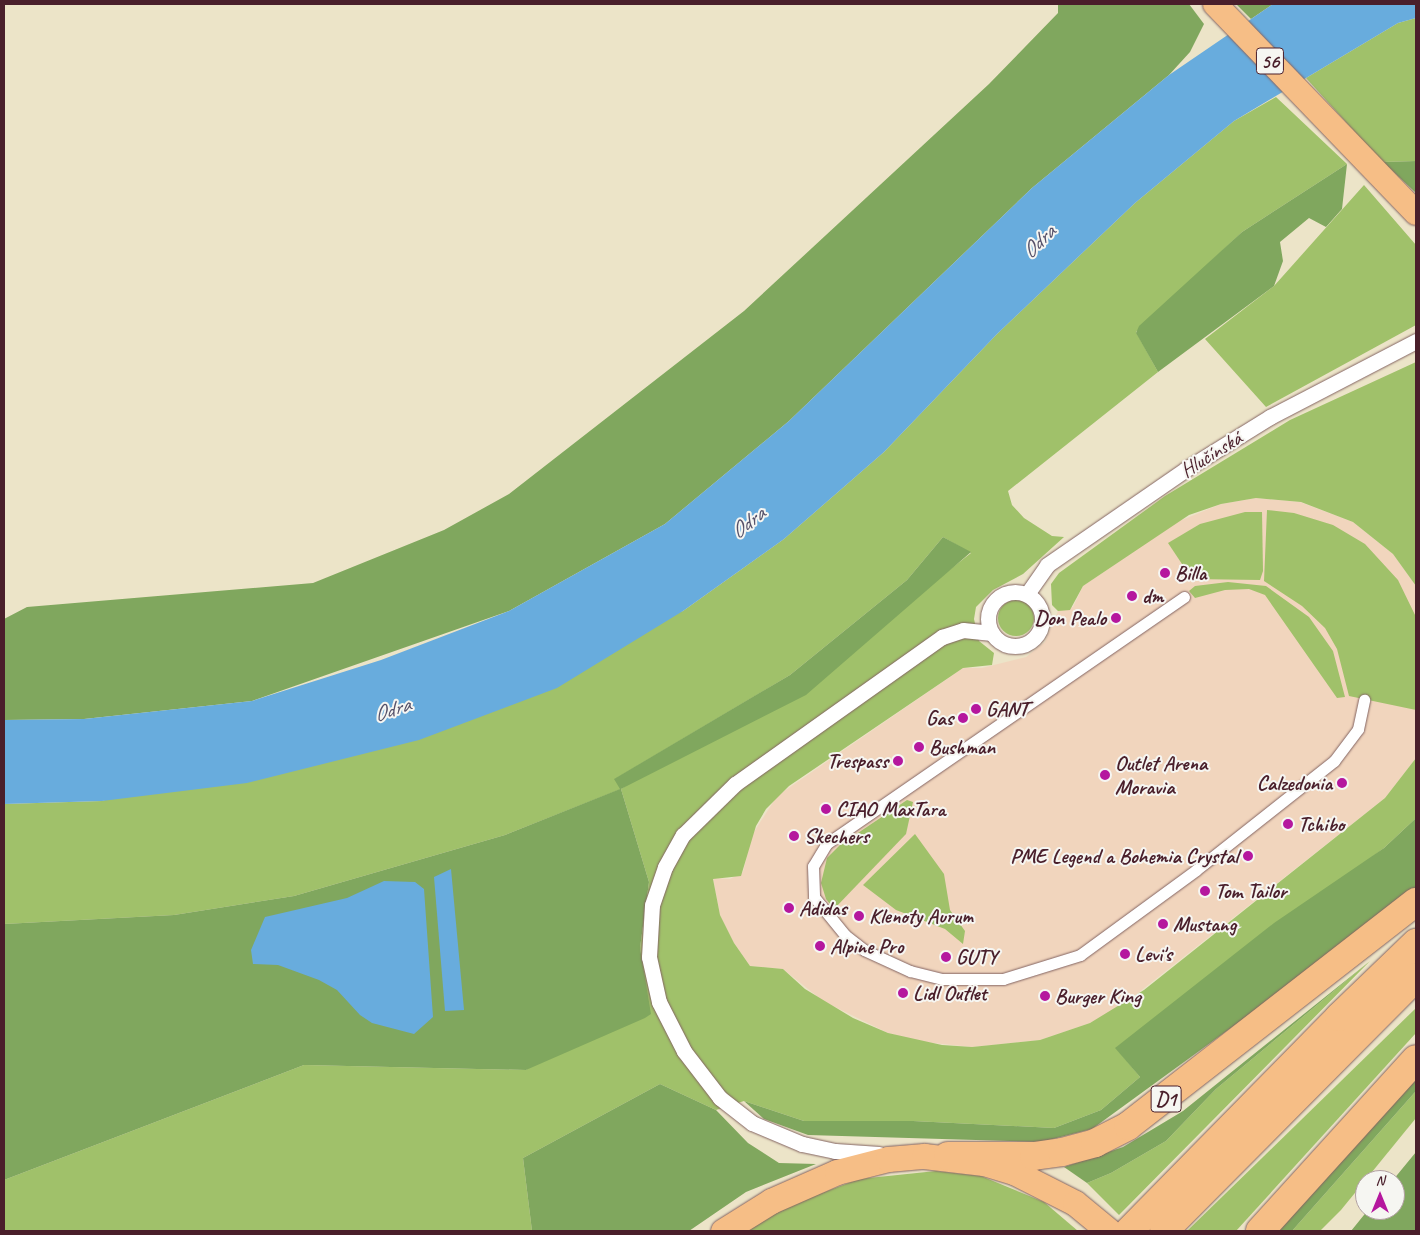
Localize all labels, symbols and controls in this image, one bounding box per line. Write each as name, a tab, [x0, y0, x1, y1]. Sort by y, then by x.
road number: 56	[1255, 44, 1285, 78]
water label: Odra	[1016, 220, 1062, 264]
street label: Hlučínská	[1175, 425, 1247, 483]
water label: Odra	[725, 501, 771, 545]
place label: Billa	[1175, 560, 1206, 586]
marker: Billa	[1159, 567, 1171, 579]
place label: dm	[1142, 583, 1163, 609]
marker: dm	[1126, 590, 1138, 602]
place label: Don Pealo	[1035, 605, 1106, 631]
marker: Don Pealo	[1110, 612, 1122, 624]
water label: Odra	[370, 692, 414, 728]
place label: GANT	[986, 696, 1028, 722]
marker: GANT	[970, 703, 982, 715]
place label: Gas	[926, 705, 953, 731]
marker: Gas	[957, 712, 969, 724]
place label: Bushman	[929, 734, 995, 760]
marker: Bushman	[913, 741, 925, 753]
place label: Trespass	[827, 748, 888, 774]
place label: Outlet Arena Moravia	[1115, 750, 1206, 800]
marker: Trespass	[892, 755, 904, 767]
marker: Outlet Arena Moravia	[1099, 769, 1111, 781]
place label: Calzedonia	[1257, 770, 1332, 796]
marker: Calzedonia	[1336, 777, 1348, 789]
place label: CIAO MaxTara	[836, 796, 945, 822]
marker: CIAO MaxTara	[820, 803, 832, 815]
place label: Tchibo	[1298, 811, 1344, 837]
marker: Tchibo	[1282, 818, 1294, 830]
place label: Skechers	[804, 823, 869, 849]
marker: Skechers	[788, 830, 800, 842]
place label: PME Legend a Bohemia Crystal	[1010, 843, 1238, 869]
marker: PME Legend a Bohemia Crystal	[1242, 850, 1254, 862]
place label: Tom Tailor	[1215, 878, 1287, 904]
marker: Tom Tailor	[1199, 885, 1211, 897]
place label: Adidas	[799, 895, 847, 921]
marker: Adidas	[783, 902, 795, 914]
place label: Klenoty Aurum	[869, 903, 974, 929]
marker: Klenoty Aurum	[853, 910, 865, 922]
place label: Mustang	[1173, 911, 1236, 937]
marker: Mustang	[1157, 918, 1169, 930]
place label: Alpine Pro	[830, 933, 903, 959]
marker: Alpine Pro	[814, 940, 826, 952]
place label: Levi's	[1135, 941, 1172, 967]
place label: GUTY	[956, 944, 997, 970]
marker: Levi's	[1119, 948, 1131, 960]
marker: GUTY	[940, 951, 952, 963]
place label: Lidl Outlet	[913, 980, 987, 1006]
place label: Burger King	[1055, 983, 1141, 1009]
marker: Lidl Outlet	[897, 987, 909, 999]
marker: Burger King	[1039, 990, 1051, 1002]
road number: D1	[1150, 1082, 1182, 1116]
north arrow	[1355, 1170, 1405, 1220]
text: N	[1376, 1172, 1384, 1189]

